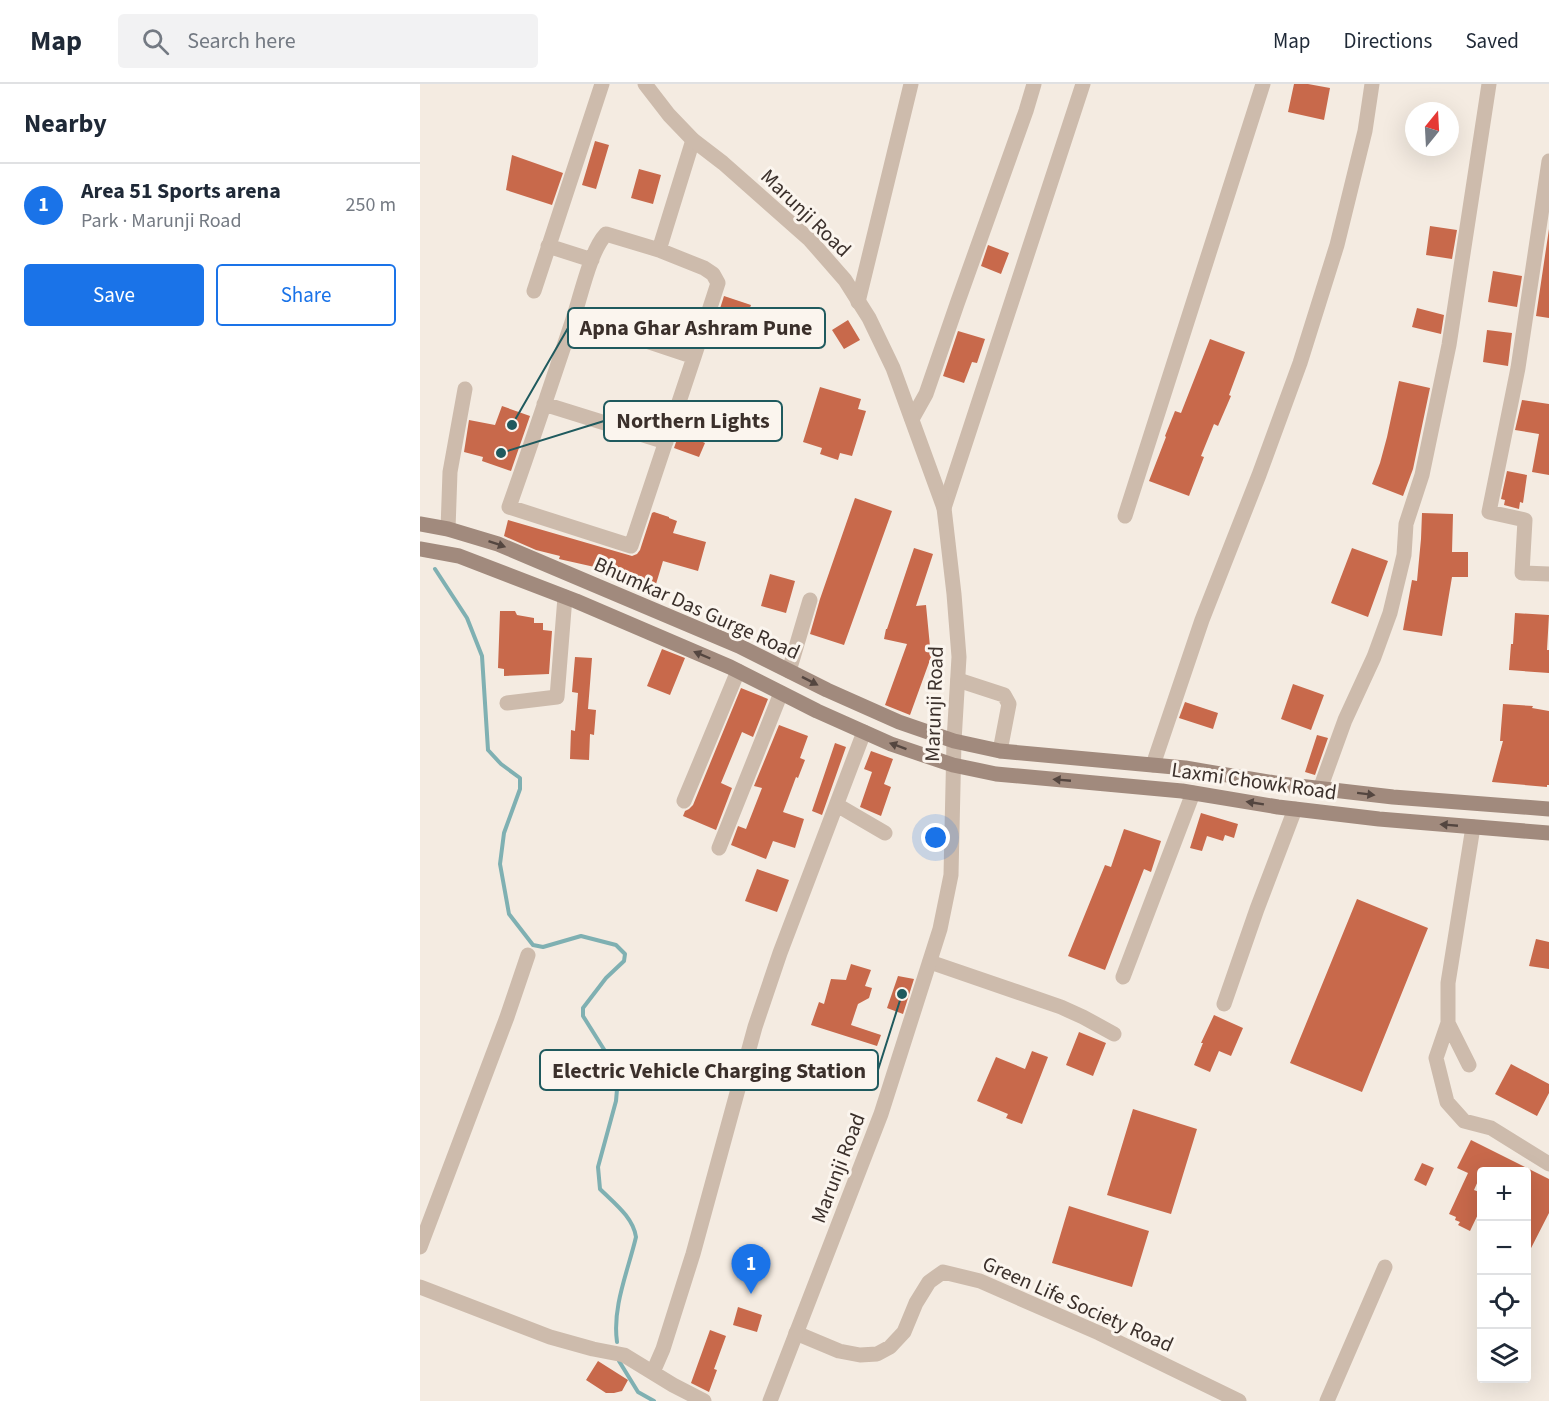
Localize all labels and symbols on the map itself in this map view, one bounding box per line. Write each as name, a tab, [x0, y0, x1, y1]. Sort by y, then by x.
north arrow	[1405, 102, 1459, 156]
street label: Marunji Road	[754, 162, 858, 264]
callout: Apna Ghar Ashram Pune	[568, 308, 825, 348]
text: Apna Ghar Ashram Pune	[579, 312, 812, 344]
callout: Northern Lights	[604, 401, 782, 441]
text: Northern Lights	[616, 405, 770, 437]
one-way arrow	[488, 540, 506, 550]
street label: Bhumkar Das Gurge Road	[589, 549, 805, 667]
street label: Marunji Road	[917, 646, 951, 762]
one-way arrow	[693, 650, 711, 659]
one-way arrow	[801, 677, 818, 686]
one-way arrow	[889, 741, 907, 751]
street label: Laxmi Chowk Road	[1170, 755, 1338, 807]
one-way arrow	[1052, 775, 1071, 785]
one-way arrow	[1356, 789, 1375, 799]
one-way arrow	[1245, 799, 1264, 808]
one-way arrow	[1439, 820, 1458, 830]
your location	[921, 823, 950, 852]
callout: Electric Vehicle Charging Station	[540, 1050, 878, 1090]
text: Electric Vehicle Charging Station	[552, 1055, 866, 1087]
street label: Marunji Road	[803, 1109, 873, 1227]
pin: 1	[732, 1244, 770, 1294]
street label: Green Life Society Road	[978, 1248, 1178, 1360]

